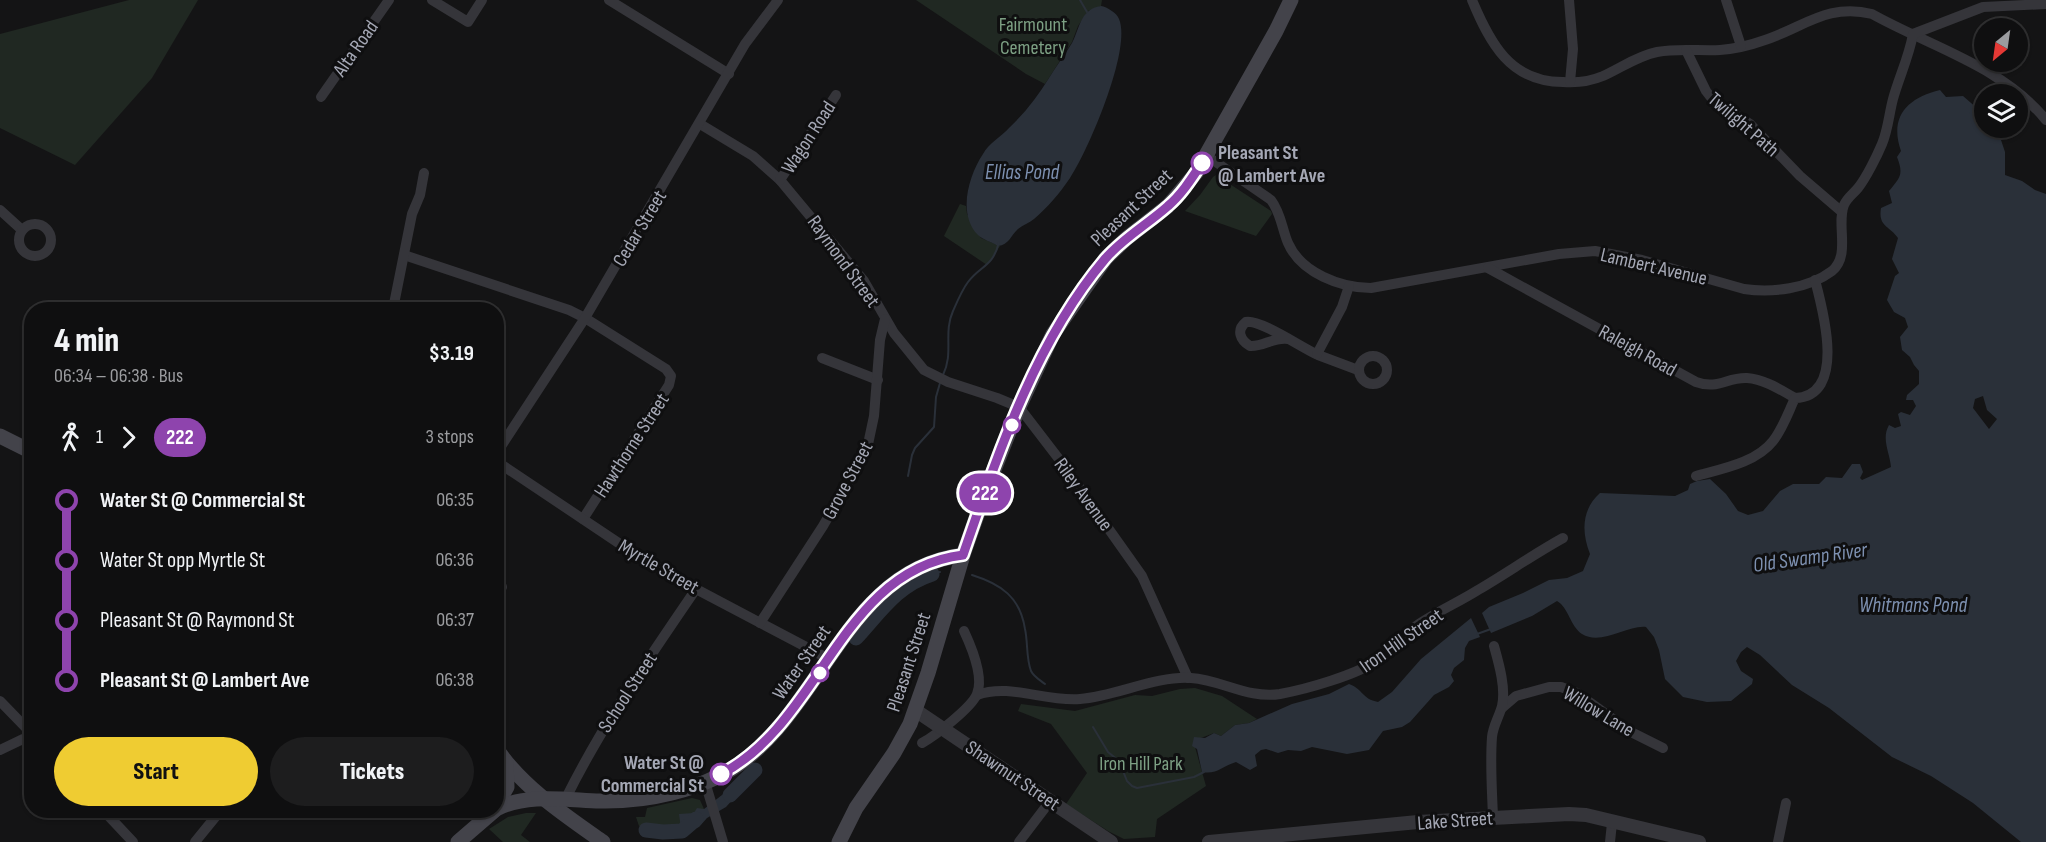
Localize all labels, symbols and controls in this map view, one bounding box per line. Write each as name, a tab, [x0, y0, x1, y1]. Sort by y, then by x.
park label: Fairmount Cemetery	[999, 13, 1067, 60]
street label: Alta Road	[327, 16, 384, 82]
north arrow	[1974, 18, 2028, 72]
map controls	[1974, 18, 2028, 138]
button: layers	[1974, 84, 2028, 138]
street label: Twilight Path	[1703, 87, 1784, 162]
street label: Wagon Road	[777, 97, 841, 178]
place label: Pleasant St @ Lambert Ave	[1218, 141, 1325, 188]
marker: Pleasant St @ Lambert Ave	[1191, 152, 1213, 174]
water label: Ellias Pond	[985, 160, 1060, 185]
street label: Pleasant Street	[1086, 164, 1177, 252]
street label: Cedar Street	[608, 186, 672, 271]
street label: Raymond Street	[802, 211, 885, 312]
street label: Lambert Avenue	[1598, 243, 1709, 291]
street label: Raleigh Road	[1594, 320, 1681, 382]
text: 4 min	[54, 321, 119, 361]
text: $3.19	[429, 340, 474, 367]
text: 06:34 – 06:38 · Bus	[54, 364, 183, 388]
street label: Hawthorne Street	[589, 389, 674, 502]
unlabelled marker	[1003, 416, 1021, 434]
icon: walk	[54, 421, 87, 454]
icon: forward	[112, 421, 145, 454]
text: 1	[96, 425, 103, 449]
text: 222	[166, 425, 194, 450]
text: 3 stops	[426, 425, 474, 449]
street label: Grove Street	[817, 437, 878, 523]
street label: Riley Avenue	[1049, 453, 1118, 536]
line badge: 222	[950, 474, 1020, 512]
text: 222	[971, 481, 999, 506]
text: Water St @ Commercial St	[100, 487, 305, 514]
text: 06:35	[436, 488, 474, 512]
street label: Myrtle Street	[614, 534, 703, 599]
water label: Old Swamp River	[1751, 537, 1870, 578]
text: Water St opp Myrtle St	[100, 547, 265, 574]
text: 06:36	[435, 548, 474, 572]
water label: Whitmans Pond	[1859, 593, 1968, 618]
street label: Iron Hill Street	[1355, 603, 1448, 678]
text: Pleasant St @ Raymond St	[100, 607, 294, 634]
text: 06:37	[436, 608, 474, 632]
street label: Pleasant Street	[882, 610, 936, 715]
street label: Water Street	[768, 621, 836, 704]
street label: School Street	[593, 648, 663, 737]
unlabelled marker	[811, 664, 829, 682]
text: Pleasant St @ Lambert Ave	[100, 667, 309, 694]
text: 06:38	[435, 668, 474, 692]
street label: Willow Lane	[1559, 681, 1638, 742]
street label: Shawmut Street	[961, 736, 1064, 816]
button: Start	[54, 737, 258, 806]
button: Tickets	[270, 737, 474, 806]
place label: Water St @ Commercial St	[601, 751, 704, 798]
park label: Iron Hill Park	[1099, 752, 1183, 776]
marker: Water St @ Commercial St	[710, 763, 732, 785]
street label: Lake Street	[1416, 806, 1494, 836]

